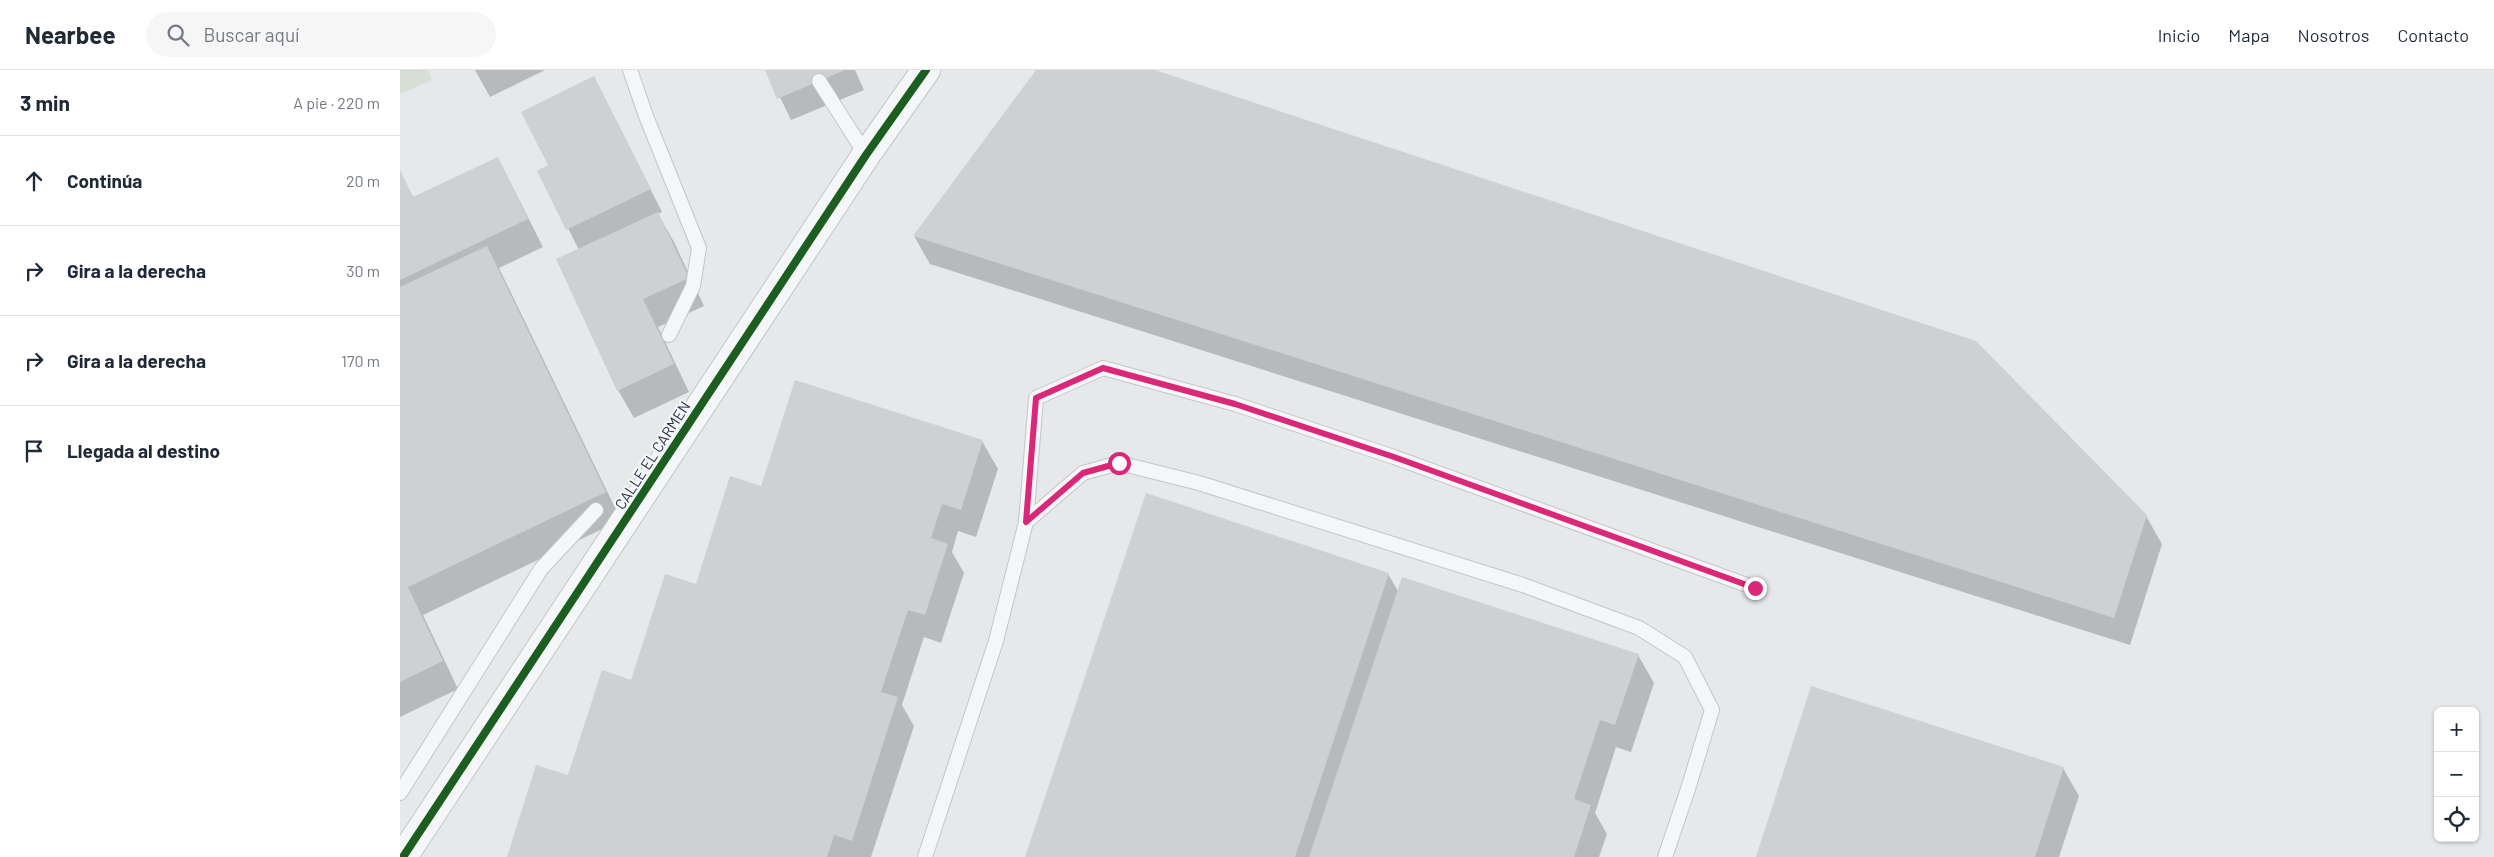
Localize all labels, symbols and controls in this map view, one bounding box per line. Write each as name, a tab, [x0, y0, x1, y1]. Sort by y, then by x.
search box	[146, 12, 496, 57]
text: Nearbee	[25, 20, 116, 49]
icon: search	[164, 21, 192, 49]
text: Buscar aquí	[204, 23, 299, 46]
text: Inicio	[2158, 24, 2200, 46]
text: Mapa	[2228, 24, 2270, 46]
text: Nosotros	[2298, 24, 2369, 46]
text: Contacto	[2397, 24, 2469, 46]
text: 3 min	[20, 90, 70, 115]
text: A pie · 220 m	[293, 93, 380, 112]
icon: ahead	[20, 167, 48, 195]
text: Continúa	[67, 169, 142, 192]
text: 20 m	[346, 171, 380, 190]
icon: right	[20, 257, 48, 285]
text: Gira a la derecha	[67, 259, 206, 282]
text: 30 m	[346, 261, 380, 280]
icon: right	[20, 347, 48, 375]
text: Gira a la derecha	[67, 349, 206, 372]
text: 170 m	[341, 351, 380, 370]
street label: CALLE EL CARMEN	[610, 398, 694, 512]
icon: arrive	[20, 437, 48, 465]
text: Llegada al destino	[67, 439, 220, 462]
route start	[1108, 452, 1131, 475]
route end	[1744, 577, 1767, 600]
map controls	[2434, 707, 2479, 842]
button: +	[2434, 707, 2479, 752]
button: −	[2434, 752, 2479, 797]
button: locate	[2434, 797, 2479, 842]

